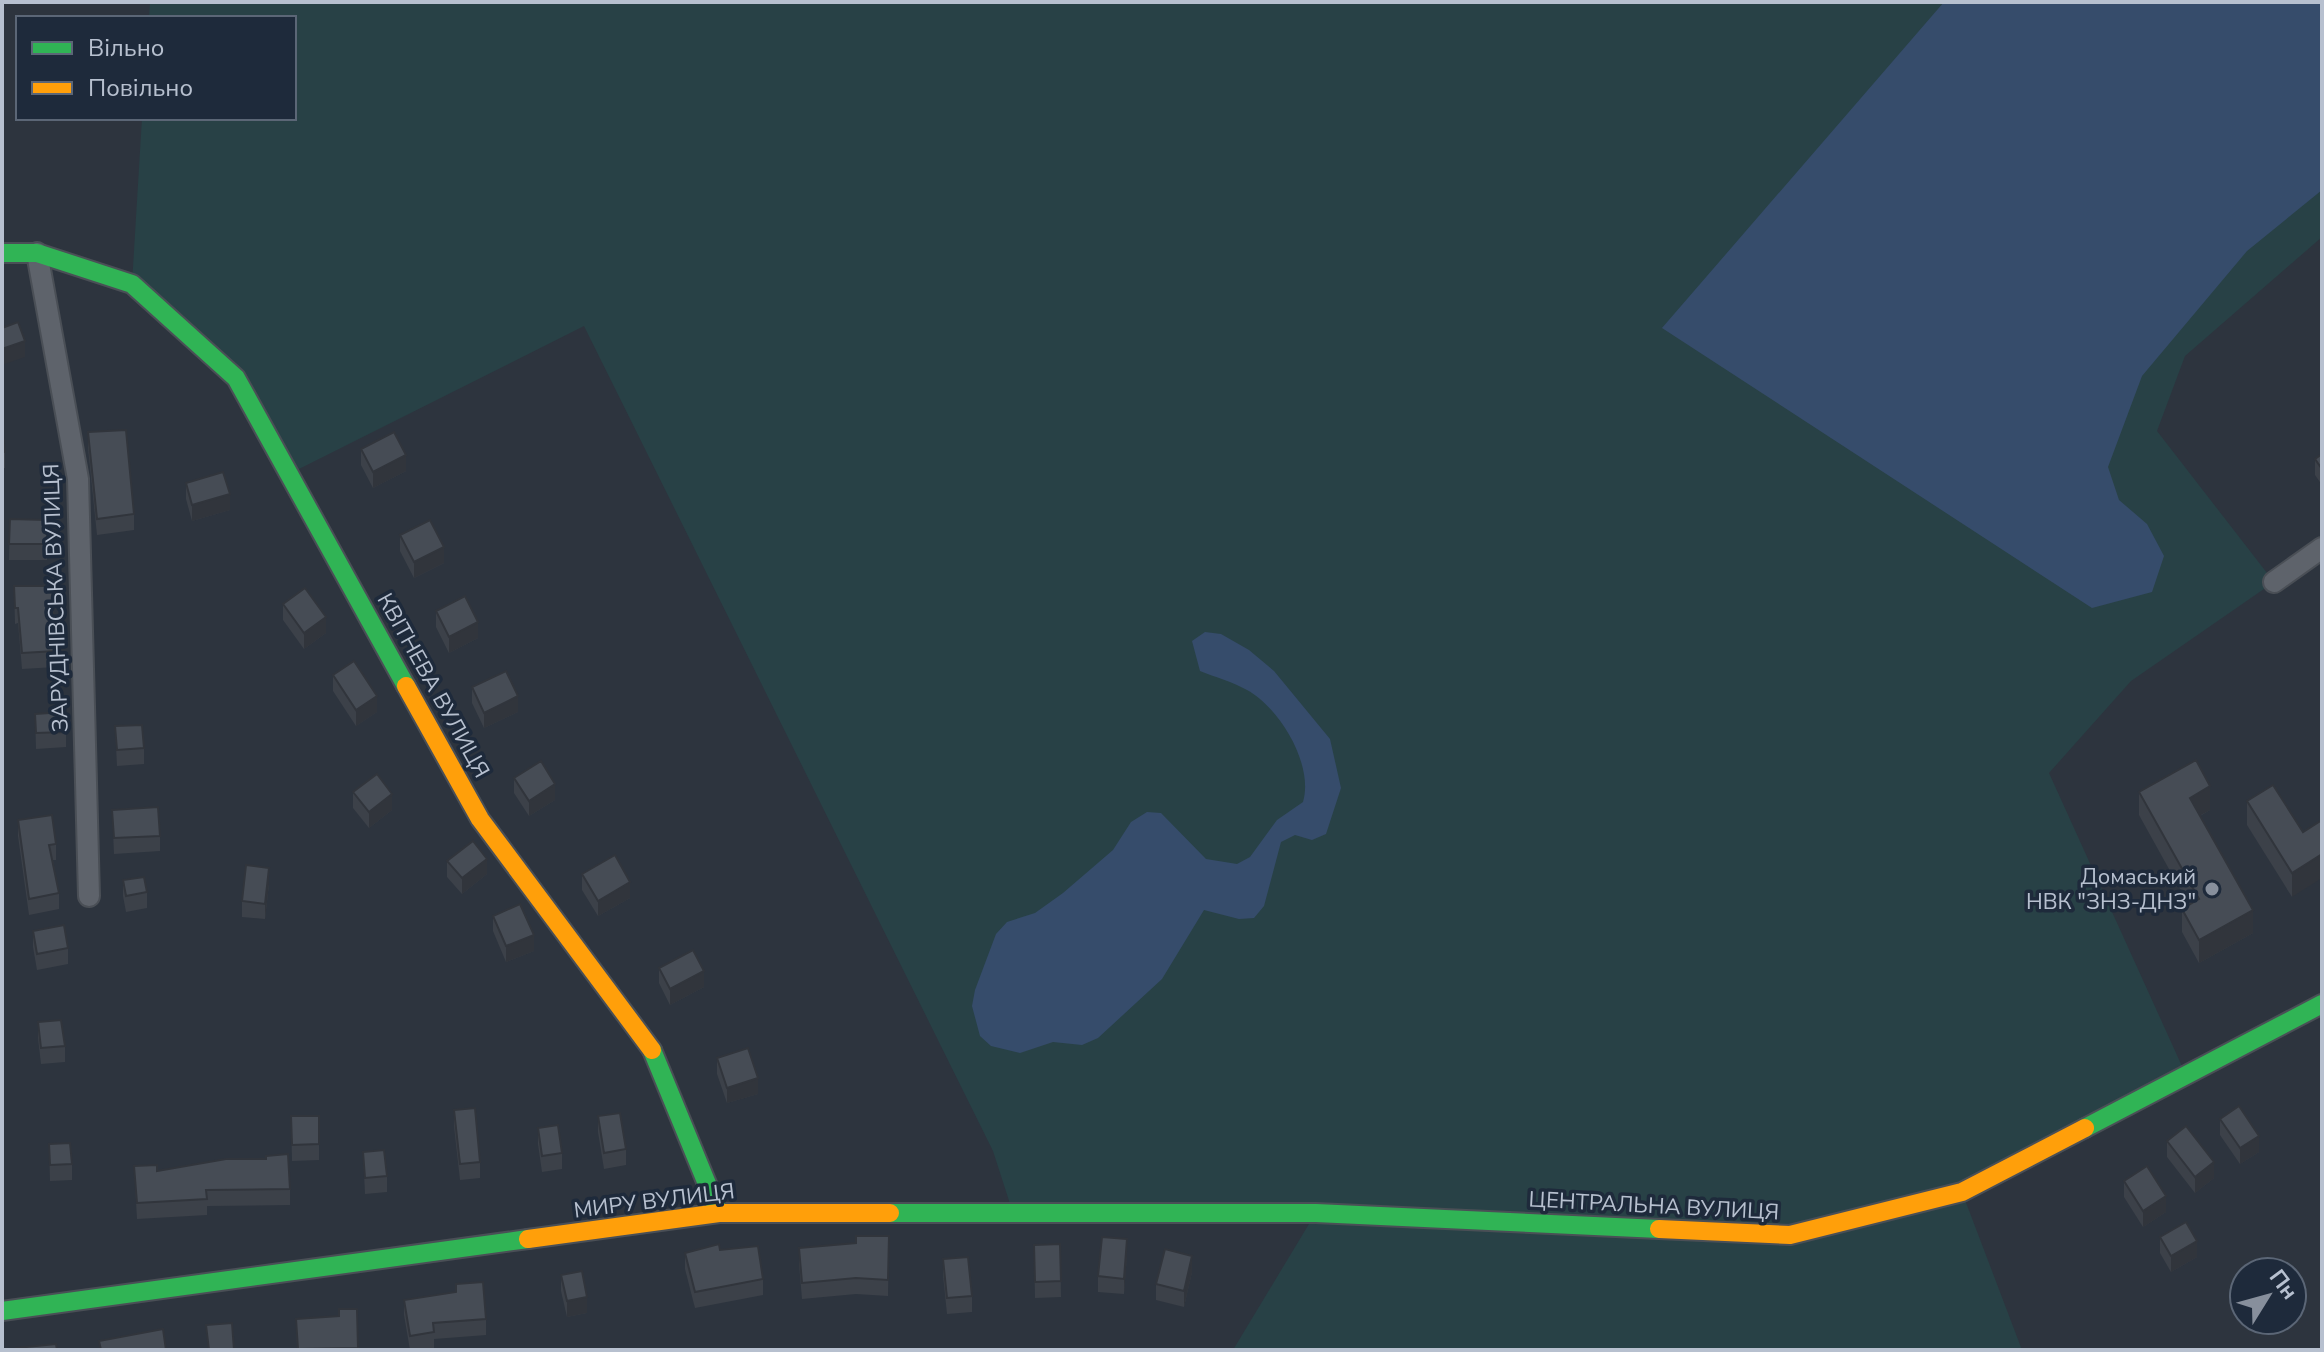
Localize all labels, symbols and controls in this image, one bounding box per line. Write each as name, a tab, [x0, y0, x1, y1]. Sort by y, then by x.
legend	[16, 16, 296, 120]
text: Вільно	[88, 32, 164, 64]
text: Повільно	[88, 72, 193, 104]
street label: ЗАРУДНІВСЬКА ВУЛИЦЯ	[36, 463, 76, 733]
street label: КВІТНЕВА ВУЛИЦЯ	[370, 588, 496, 783]
place label: Домаський НВК "ЗНЗ-ДНЗ"	[2026, 862, 2196, 917]
marker: Домаський НВК "ЗНЗ-ДНЗ"	[2203, 880, 2221, 898]
street label: МИРУ ВУЛИЦЯ	[572, 1176, 736, 1226]
street label: ЦЕНТРАЛЬНА ВУЛИЦЯ	[1528, 1184, 1780, 1228]
north arrow	[2228, 1256, 2308, 1336]
text: Пн	[2262, 1263, 2304, 1306]

